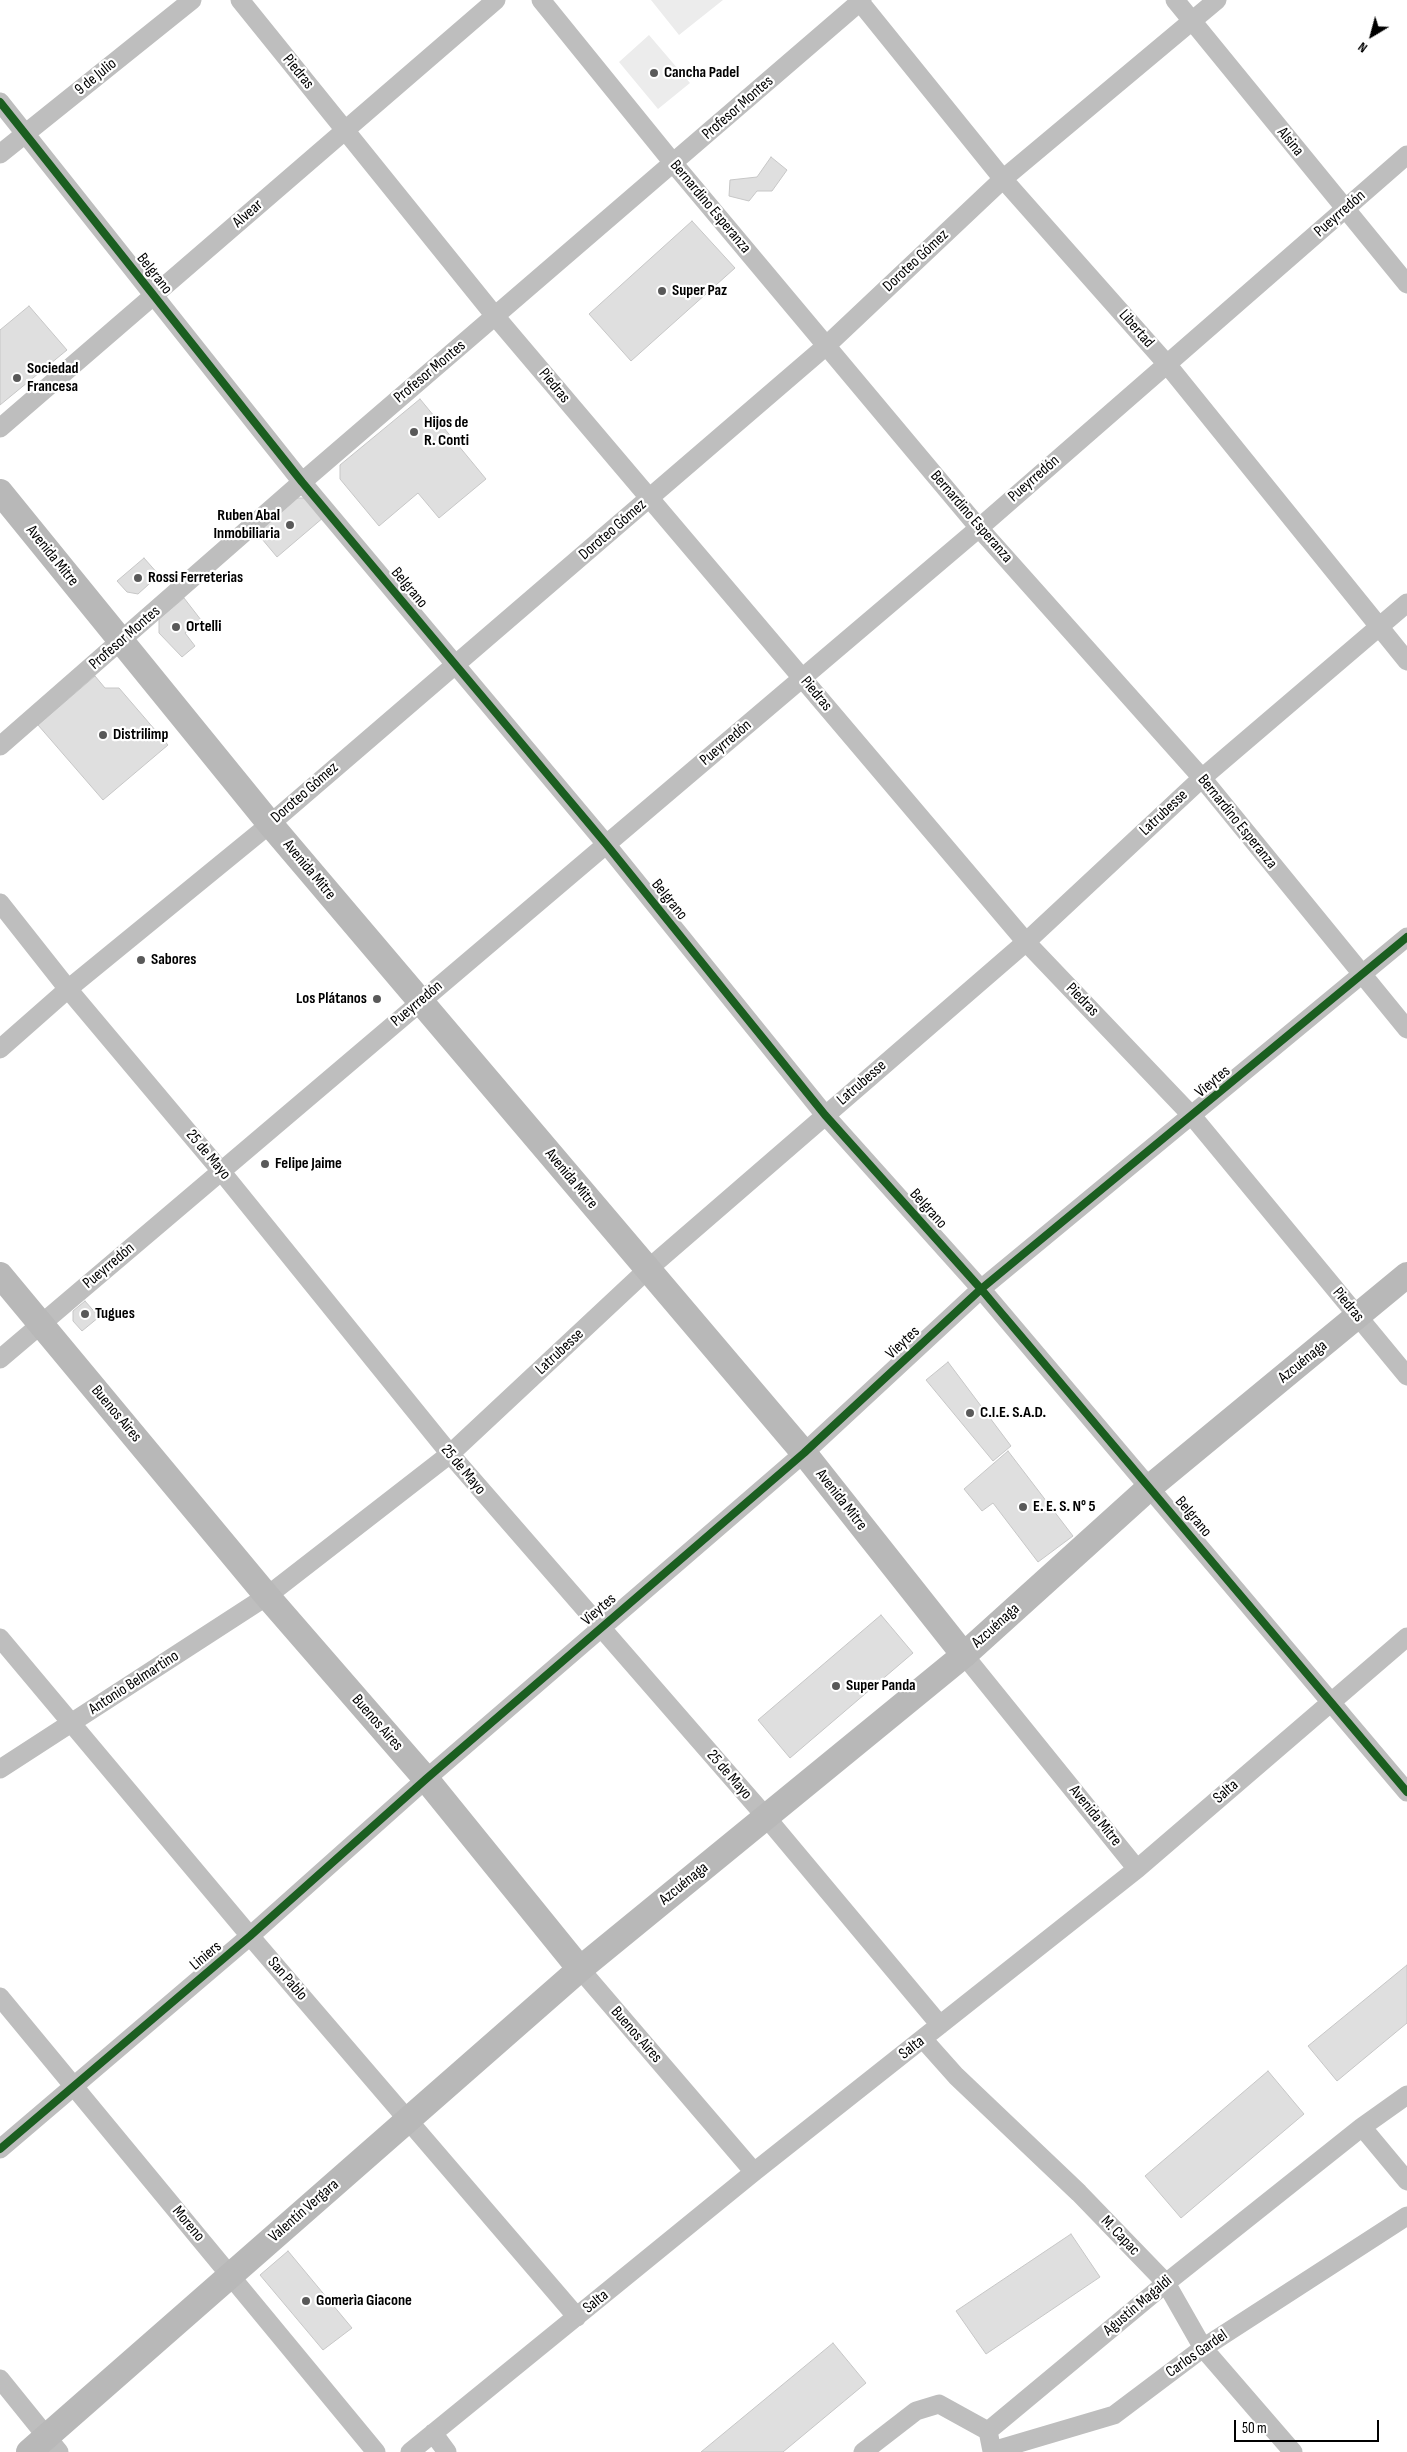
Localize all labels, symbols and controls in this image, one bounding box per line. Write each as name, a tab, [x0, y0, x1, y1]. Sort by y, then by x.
north arrow	[1347, 10, 1397, 60]
text: N	[1355, 38, 1371, 56]
street label: Piedras	[278, 51, 318, 93]
street label: 9 de Julio	[71, 54, 121, 100]
place label: Cancha Padel	[664, 63, 739, 83]
marker: Cancha Padel	[648, 67, 660, 79]
street label: Profesor Montes	[699, 72, 777, 144]
street label: Alsina	[1273, 124, 1307, 160]
street label: Bernardino Esperanza	[665, 156, 755, 258]
street label: Pueyrredón	[1311, 187, 1369, 241]
street label: Alvear	[229, 196, 267, 232]
street label: Doroteo Gómez	[879, 226, 953, 296]
street label: Belgrano	[132, 250, 176, 298]
place label: Super Paz	[672, 281, 727, 301]
marker: Super Paz	[656, 285, 668, 297]
street label: Libertad	[1114, 306, 1158, 352]
street label: Profesor Montes	[390, 336, 470, 408]
place label: Sociedad Francesa	[27, 359, 79, 397]
street label: Piedras	[534, 365, 574, 407]
marker: Sociedad Francesa	[11, 372, 23, 384]
place label: Hijos de R. Conti	[424, 413, 469, 451]
marker: Hijos de R. Conti	[408, 426, 420, 438]
street label: Pueyrredón	[1005, 452, 1063, 506]
street label: Bernardino Esperanza	[926, 467, 1016, 567]
street label: Doroteo Gómez	[575, 496, 651, 564]
place label: Ruben Abal Inmobiliaria	[214, 506, 280, 544]
marker: Ruben Abal Inmobiliaria	[284, 519, 296, 531]
street label: Avenida Mitre	[22, 522, 82, 590]
street label: Belgrano	[387, 564, 431, 612]
place label: Rossi Ferreterias	[148, 568, 243, 588]
marker: Rossi Ferreterias	[132, 572, 144, 584]
street label: Profesor Montes	[86, 602, 164, 674]
place label: Ortelli	[186, 617, 222, 637]
marker: Ortelli	[170, 621, 182, 633]
street label: Piedras	[796, 673, 836, 715]
street label: Pueyrredón	[696, 716, 756, 770]
place label: Distrilimp	[113, 725, 168, 745]
marker: Distrilimp	[97, 729, 109, 741]
street label: Doroteo Gómez	[267, 759, 343, 827]
street label: Bernardino Esperanza	[1193, 771, 1281, 873]
street label: Latrubesse	[1136, 786, 1192, 840]
street label: Avenida Mitre	[278, 836, 340, 904]
street label: Belgrano	[647, 876, 691, 924]
place label: Sabores	[151, 950, 196, 970]
marker: Sabores	[135, 954, 147, 966]
street label: Pueyrredón	[387, 977, 447, 1031]
street label: Piedras	[1062, 979, 1102, 1021]
place label: Los Plátanos	[296, 989, 367, 1009]
marker: Los Plátanos	[371, 993, 383, 1005]
street label: Latrubesse	[833, 1056, 891, 1110]
street label: Vieytes	[1192, 1062, 1234, 1102]
street label: 25 de Mayo	[182, 1126, 234, 1184]
street label: Avenida Mitre	[540, 1145, 602, 1213]
place label: Felipe Jaime	[275, 1154, 342, 1174]
marker: Felipe Jaime	[259, 1158, 271, 1170]
street label: Belgrano	[905, 1185, 951, 1233]
street label: Pueyrredón	[79, 1239, 139, 1293]
street label: Piedras	[1328, 1284, 1368, 1326]
place label: Tugues	[95, 1304, 135, 1324]
marker: Tugues	[79, 1308, 91, 1320]
street label: Vieytes	[882, 1322, 924, 1364]
street label: Latrubesse	[532, 1325, 588, 1379]
street label: Azcuénaga	[1275, 1336, 1331, 1388]
street label: Buenos Aires	[87, 1382, 145, 1446]
place label: C.I.E. S.A.D.	[980, 1403, 1046, 1423]
marker: C.I.E. S.A.D.	[964, 1407, 976, 1419]
street label: 25 de Mayo	[437, 1441, 489, 1499]
street label: Avenida Mitre	[811, 1466, 871, 1534]
street label: Belgrano	[1171, 1493, 1215, 1541]
place label: E. E. S. N° 5	[1033, 1497, 1096, 1517]
marker: E. E. S. N° 5	[1017, 1501, 1029, 1513]
street label: Vieytes	[578, 1590, 620, 1630]
street label: Azcuénaga	[968, 1600, 1024, 1652]
street label: Antonio Belmartino	[85, 1647, 183, 1719]
place label: Super Panda	[846, 1676, 916, 1696]
marker: Super Panda	[830, 1680, 842, 1692]
street label: Buenos Aires	[347, 1691, 407, 1755]
street label: 25 de Mayo	[702, 1746, 756, 1804]
street label: Salta	[1210, 1776, 1242, 1808]
street label: Avenida Mitre	[1065, 1782, 1125, 1850]
street label: Azcuénaga	[656, 1858, 712, 1910]
street label: Liniers	[186, 1937, 226, 1975]
street label: San Pablo	[263, 1953, 311, 2005]
street label: Buenos Aires	[606, 2003, 666, 2067]
street label: Salta	[895, 2032, 929, 2064]
street label: Valentín Vergara	[265, 2175, 343, 2247]
street label: Moreno	[168, 2202, 208, 2246]
street label: M. Capac	[1096, 2212, 1144, 2260]
street label: Agustín Magaldi	[1100, 2272, 1176, 2340]
street label: Salta	[579, 2286, 613, 2318]
place label: Gomerìa Giacone	[316, 2291, 412, 2311]
marker: Gomerìa Giacone	[300, 2295, 312, 2307]
street label: Carlos Gardel	[1163, 2326, 1231, 2382]
scale bar	[1237, 2410, 1382, 2442]
text: 50 m	[1242, 2419, 1267, 2438]

